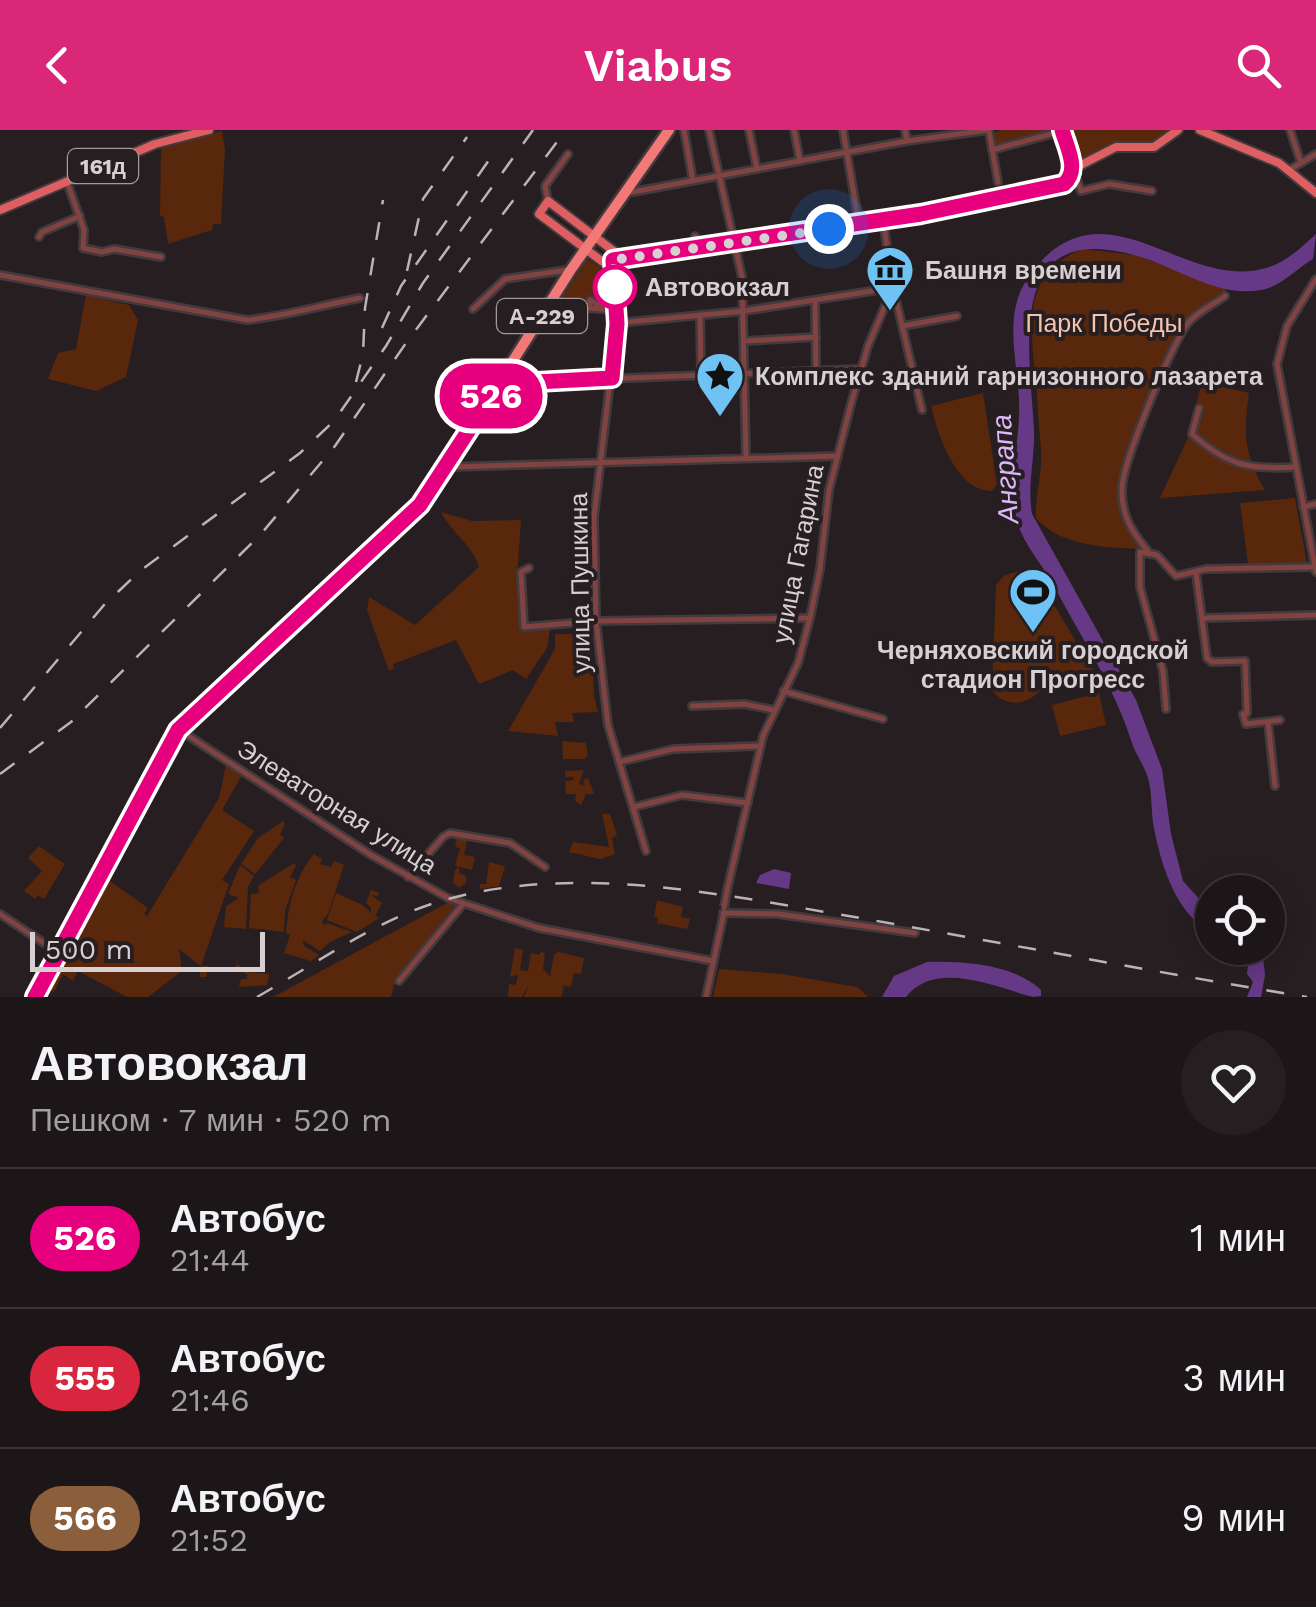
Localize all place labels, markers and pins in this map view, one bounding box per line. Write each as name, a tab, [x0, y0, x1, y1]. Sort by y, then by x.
museum icon: Башня времени	[864, 244, 916, 312]
place label: Башня времени	[925, 256, 1122, 285]
marker: Автовокзал	[594, 266, 636, 308]
place label: Автовокзал	[645, 273, 790, 302]
place icon: Комплекс зданий гарнизонного лазарета	[694, 350, 746, 418]
place label: Комплекс зданий гарнизонного лазарета	[755, 362, 1264, 391]
sports icon: Черняховский городской стадион Прогресс	[1007, 566, 1059, 634]
place label: Черняховский городской стадион Прогресс	[877, 636, 1189, 694]

